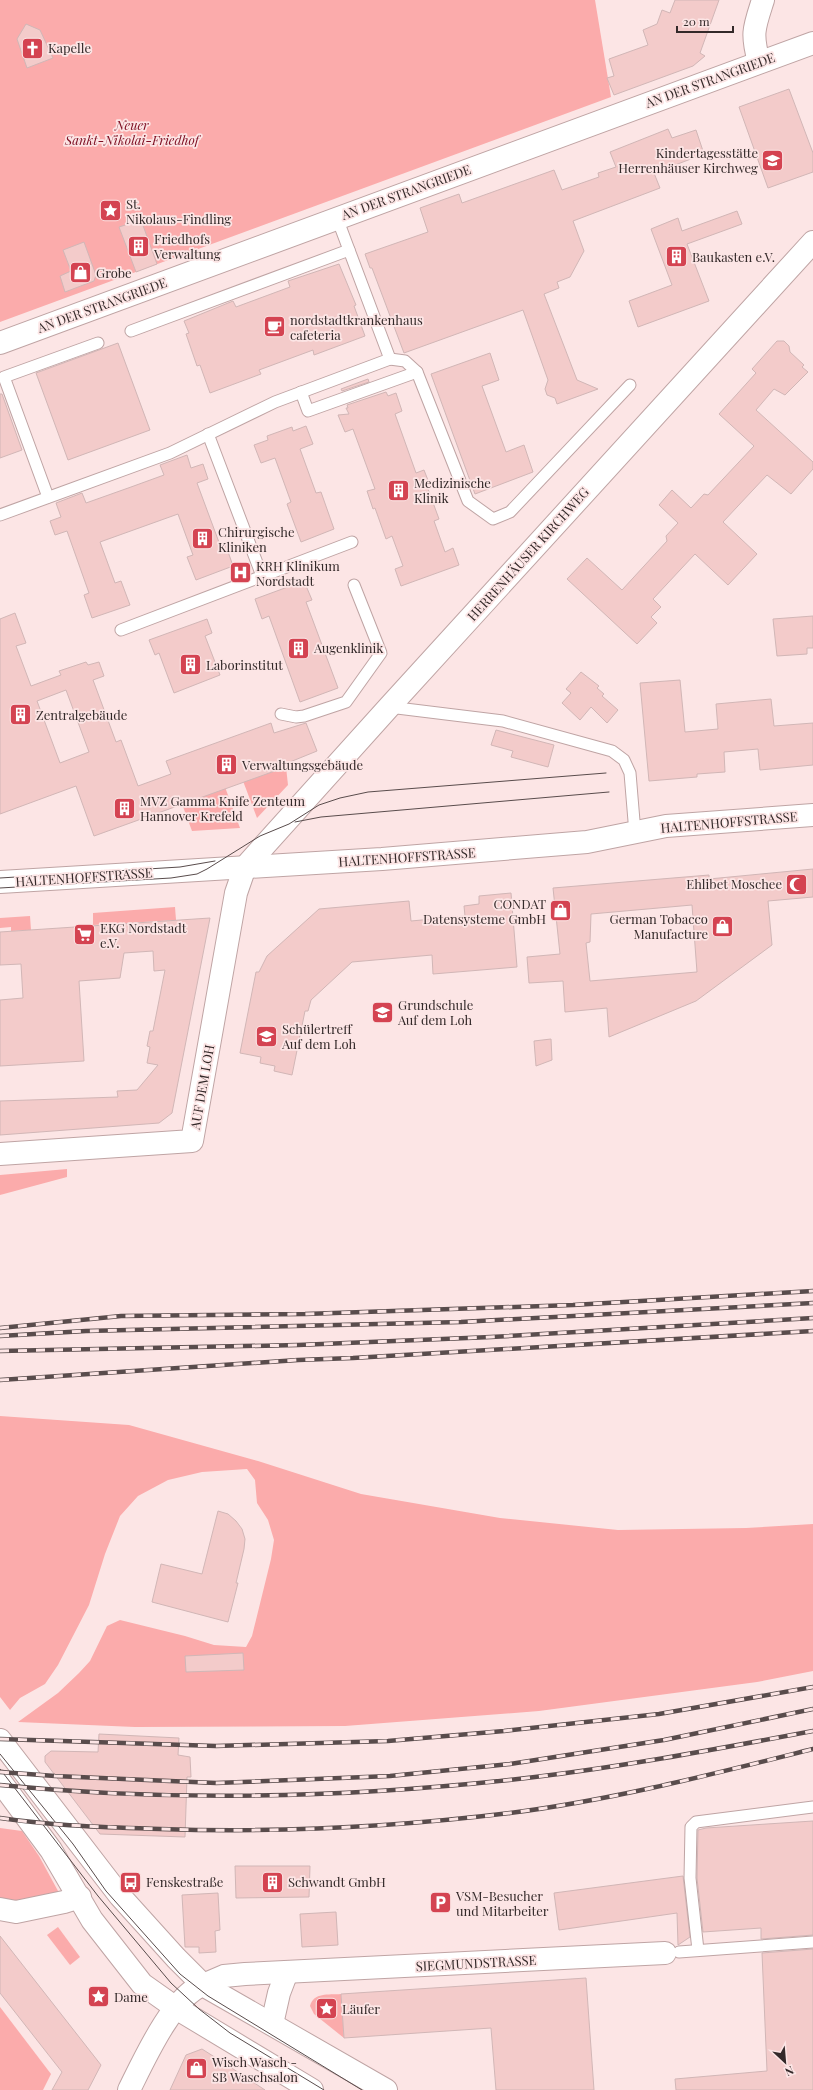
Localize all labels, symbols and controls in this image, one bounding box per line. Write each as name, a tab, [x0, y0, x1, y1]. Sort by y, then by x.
scale bar	[677, 8, 733, 34]
text: 20 m	[683, 13, 710, 29]
church icon: Kapelle	[20, 35, 46, 61]
place label: Kapelle	[48, 39, 91, 56]
street label: AN DER STRANGRIEDE	[642, 48, 777, 111]
park label: Neuer Sankt-Nikolai-Friedhof	[64, 116, 202, 148]
place label: Kindertagesstätte Herrenhäuser Kirchweg	[618, 144, 758, 176]
school or university icon: Kindertagesstätte Herrenhäuser Kirchweg	[760, 147, 786, 173]
street label: AN DER STRANGRIEDE	[338, 160, 473, 223]
place label: St. Nikolaus-Findling	[126, 195, 231, 227]
place icon: St. Nikolaus-Findling	[98, 198, 124, 224]
place label: Friedhofs Verwaltung	[153, 230, 221, 262]
building icon: Friedhofs Verwaltung	[125, 233, 151, 259]
building icon: Baukasten e.V.	[664, 244, 690, 270]
place label: Baukasten e.V.	[692, 248, 775, 265]
shop icon: Grobe	[68, 260, 94, 286]
place label: Grobe	[96, 264, 132, 281]
street label: AN DER STRANGRIEDE	[34, 273, 169, 336]
place label: nordstadtkrankenhaus cafeteria	[290, 311, 423, 343]
cafe icon: nordstadtkrankenhaus cafeteria	[261, 314, 287, 340]
place label: Medizinische Klinik	[414, 474, 491, 506]
building icon: Medizinische Klinik	[386, 477, 412, 503]
street label: HERRENHÄUSER KIRCHWEG	[463, 483, 592, 624]
place label: Chirurgische Kliniken	[218, 523, 295, 555]
building icon: Chirurgische Kliniken	[190, 526, 216, 552]
place label: KRH Klinikum Nordstadt	[256, 557, 340, 589]
hospital icon: KRH Klinikum Nordstadt	[228, 560, 254, 586]
building icon: Augenklinik	[286, 635, 312, 661]
place label: Augenklinik	[313, 639, 384, 656]
building icon: Laborinstitut	[177, 652, 203, 678]
place label: Laborinstitut	[206, 656, 283, 673]
building icon: Zentralgebäude	[8, 702, 34, 728]
place label: Zentralgebäude	[36, 706, 128, 723]
building icon: Verwaltungsgebäude	[213, 752, 239, 778]
place label: Verwaltungsgebäude	[241, 756, 364, 773]
place label: MVZ Gamma Knife Zenteum Hannover Krefeld	[140, 792, 305, 824]
building icon: MVZ Gamma Knife Zenteum Hannover Krefeld	[111, 795, 137, 821]
street label: HALTENHOFFSTRASSE	[660, 807, 798, 836]
street label: HALTENHOFFSTRASSE	[338, 843, 476, 870]
street label: HALTENHOFFSTRASSE	[15, 863, 153, 890]
mosque icon: Ehlibet Moschee	[784, 871, 810, 897]
place label: Ehlibet Moschee	[686, 875, 782, 892]
place label: CONDAT Datensysteme GmbH	[423, 895, 546, 927]
shop icon: CONDAT Datensysteme GmbH	[548, 898, 574, 924]
place label: German Tobacco Manufacture	[610, 910, 708, 942]
shop icon: German Tobacco Manufacture	[710, 913, 736, 939]
place label: EKG Nordstadt e.V.	[100, 919, 187, 951]
supermarket icon: EKG Nordstadt e.V.	[72, 922, 98, 948]
place label: Grundschule Auf dem Loh	[397, 996, 474, 1028]
school or university icon: Grundschule Auf dem Loh	[370, 999, 396, 1025]
place label: Schülertreff Auf dem Loh	[281, 1020, 356, 1052]
school or university icon: Schülertreff Auf dem Loh	[254, 1023, 280, 1049]
street label: AUF DEM LOH	[185, 1043, 217, 1132]
bus stop icon: Fenskestraße	[117, 1869, 143, 1895]
building icon: Schwandt GmbH	[259, 1869, 285, 1895]
place label: Fenskestraße	[146, 1873, 224, 1890]
place label: Schwandt GmbH	[288, 1873, 386, 1890]
place label: VSM-Besucher und Mitarbeiter	[455, 1887, 549, 1919]
parking icon: VSM-Besucher und Mitarbeiter	[428, 1890, 454, 1916]
street label: SIEGMUNDSTRASSE	[415, 1951, 537, 1974]
place icon: Dame	[85, 1984, 111, 2010]
place label: Dame	[114, 1988, 148, 2005]
place icon: Läufer	[314, 1996, 340, 2022]
place label: Läufer	[342, 2000, 380, 2017]
north arrow	[765, 2042, 805, 2082]
place label: Wisch Wasch - SB Waschsalon	[211, 2053, 298, 2085]
shop icon: Wisch Wasch - SB Waschsalon	[183, 2056, 209, 2082]
text: N	[783, 2063, 796, 2080]

